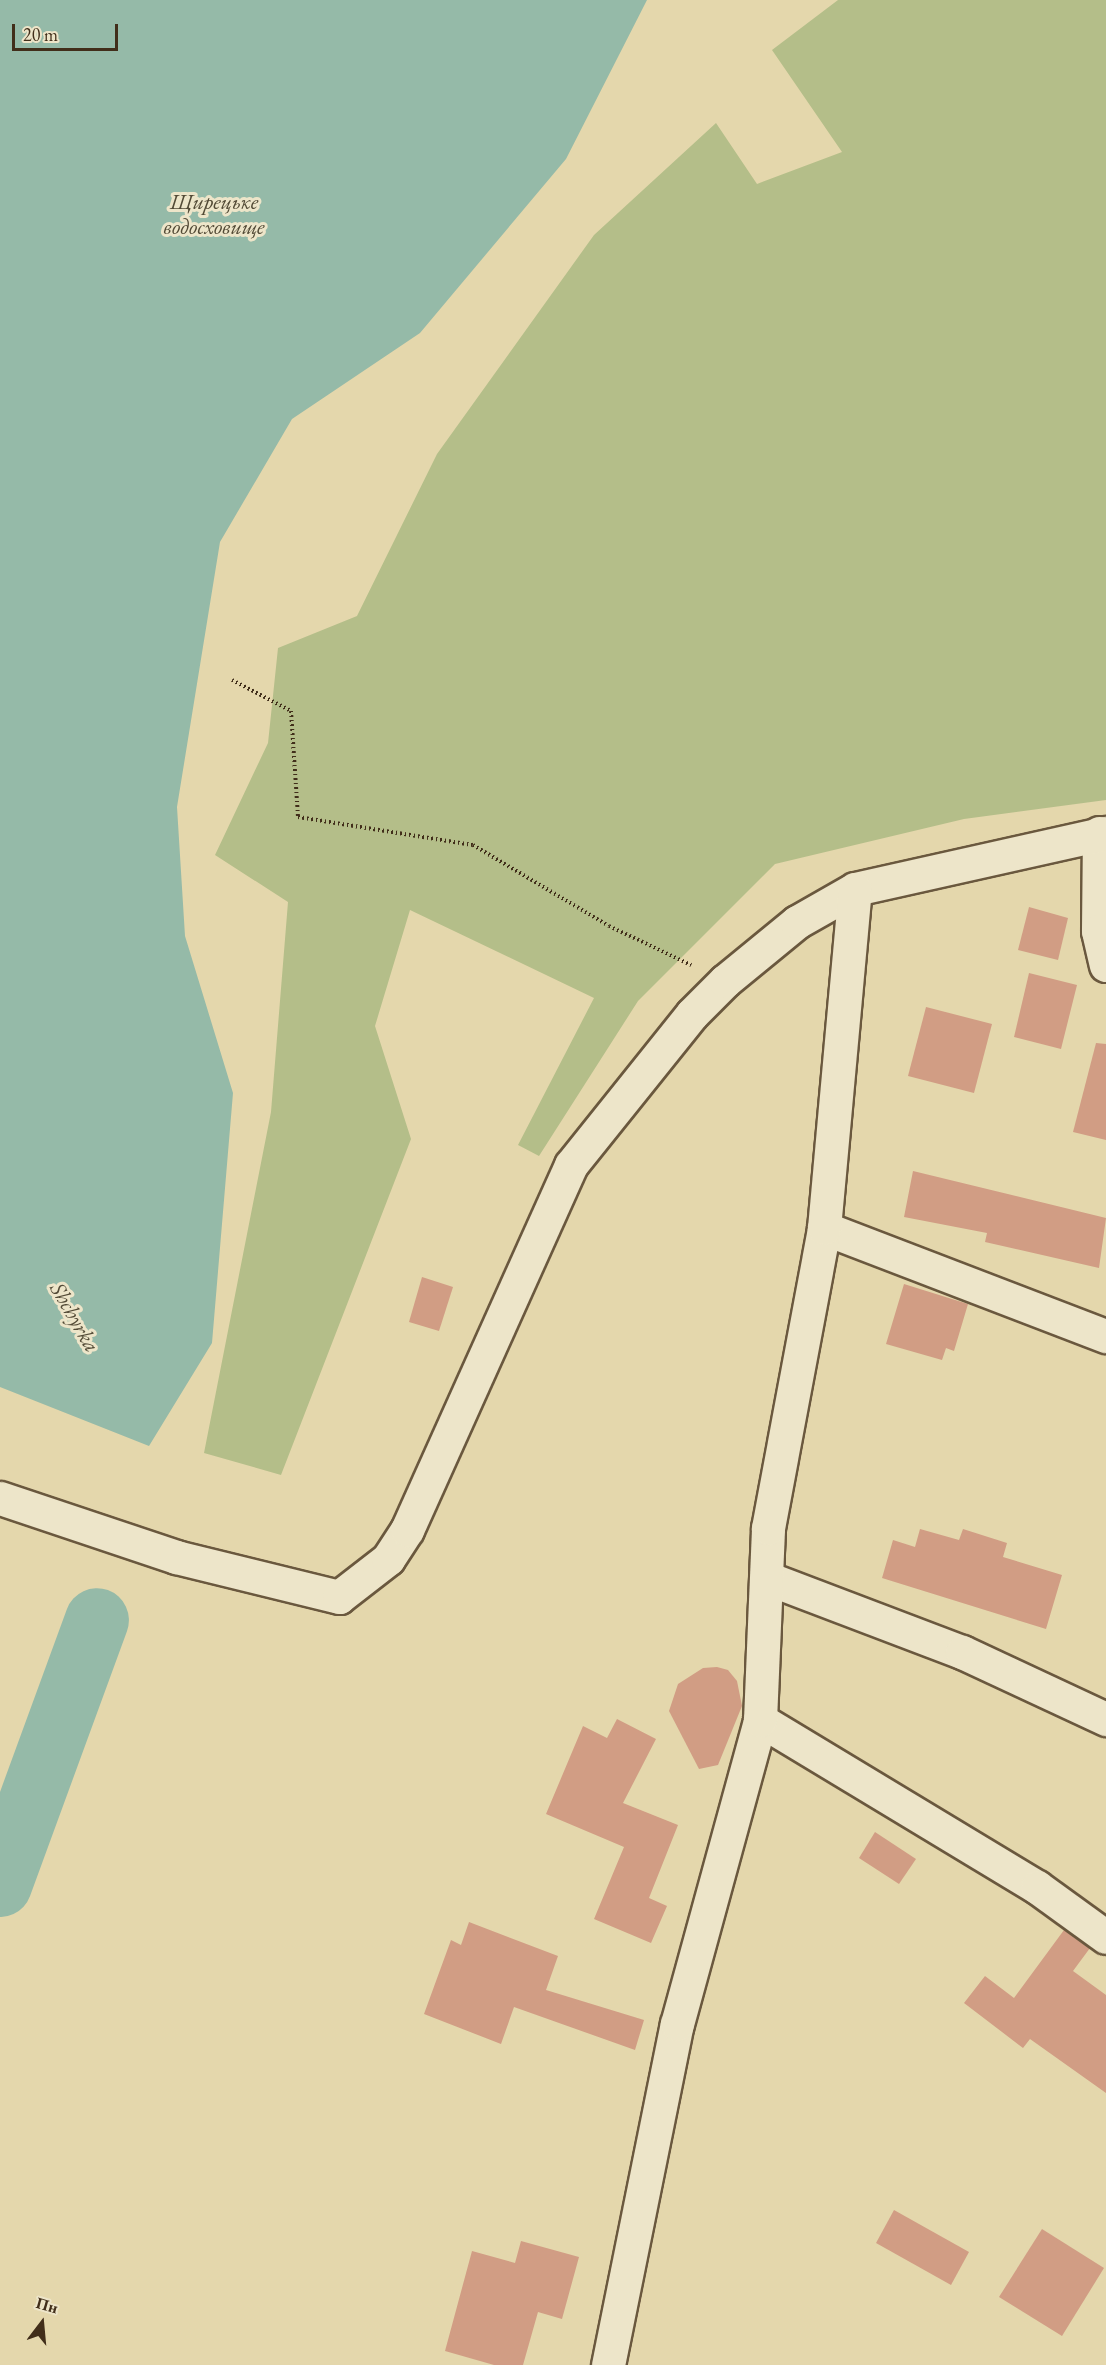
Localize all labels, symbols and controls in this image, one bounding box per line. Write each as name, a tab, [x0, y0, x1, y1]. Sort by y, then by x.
scale bar	[15, 12, 122, 50]
text: 20 m	[23, 23, 58, 46]
water label: Щирецьке водосховище	[163, 188, 265, 240]
water label: Shchyrka	[45, 1277, 105, 1357]
text: Пн	[34, 2292, 61, 2318]
north arrow	[12, 2293, 72, 2353]

